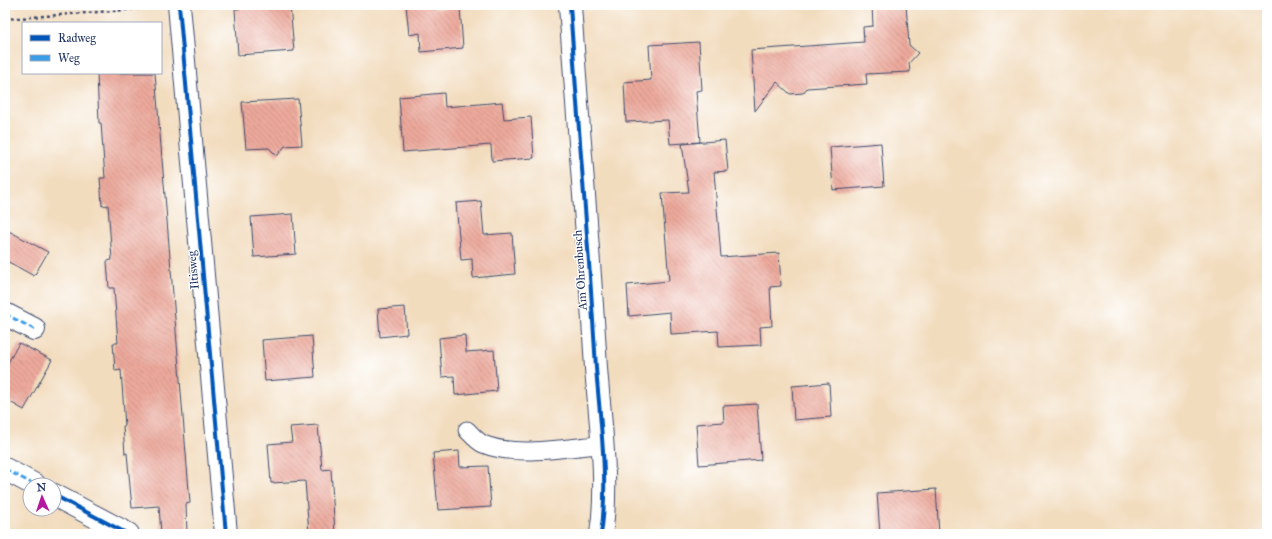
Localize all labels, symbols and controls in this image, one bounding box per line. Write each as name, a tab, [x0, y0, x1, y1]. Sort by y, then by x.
legend	[22, 22, 162, 74]
text: Radweg	[58, 31, 96, 46]
text: Weg	[58, 51, 80, 66]
street label: Am Ohrenbusch	[570, 229, 590, 312]
street label: Iltisweg	[184, 250, 203, 290]
north arrow	[22, 477, 62, 517]
text: N	[36, 481, 47, 494]

